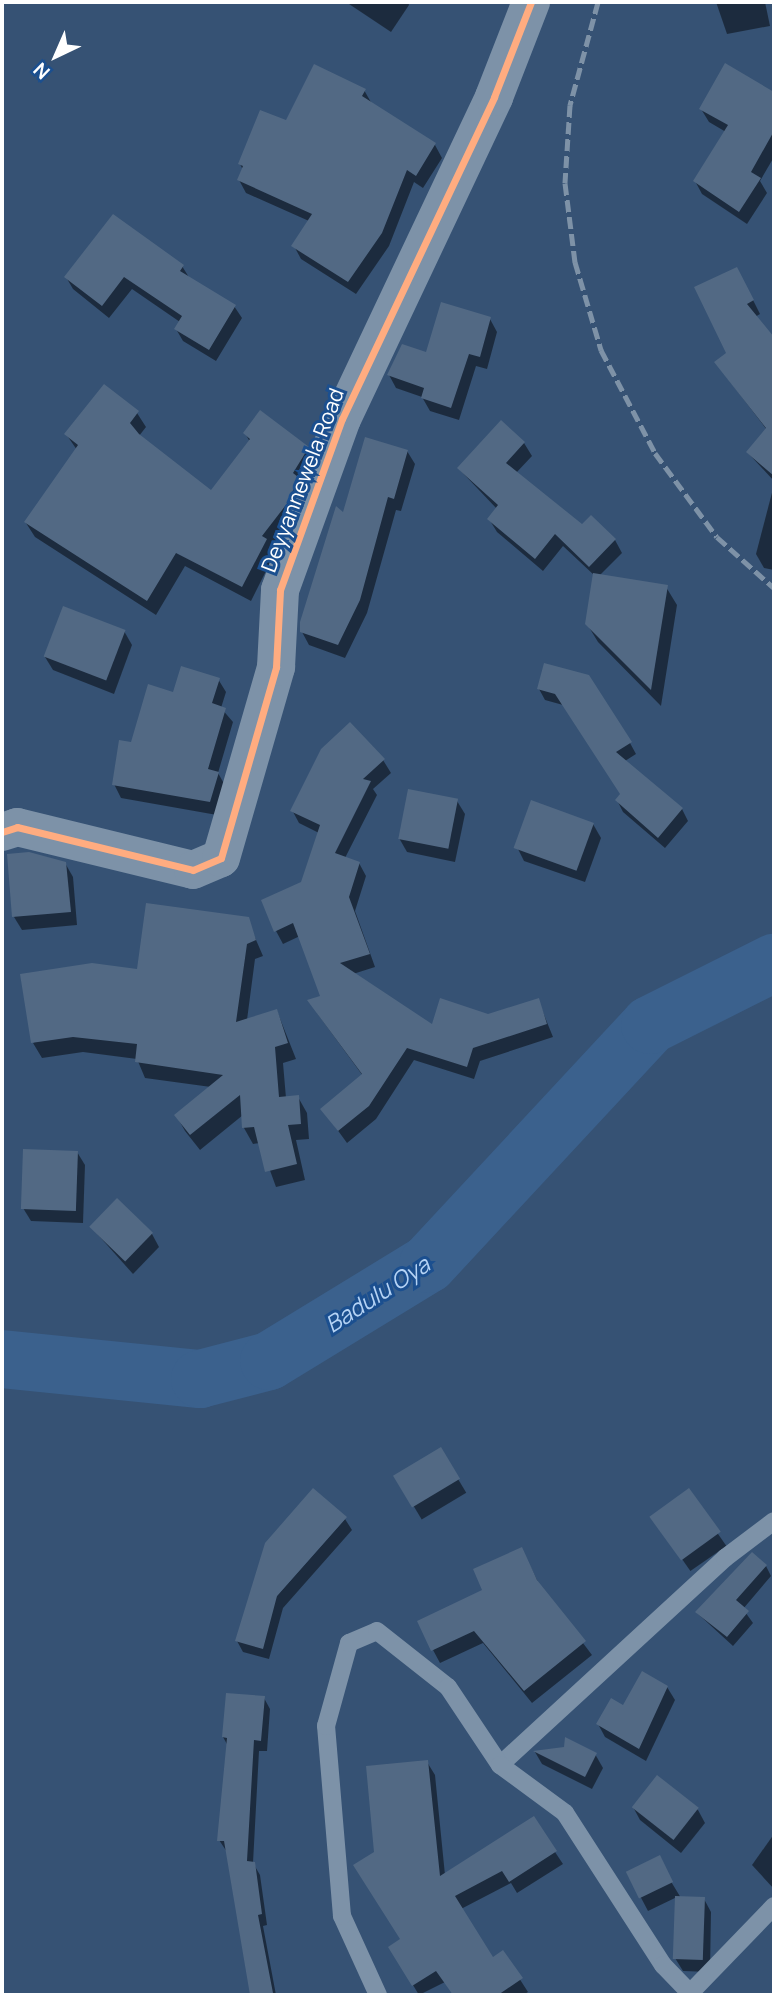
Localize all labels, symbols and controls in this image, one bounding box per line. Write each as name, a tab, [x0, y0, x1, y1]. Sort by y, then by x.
north arrow	[21, 21, 91, 91]
text: N	[27, 57, 55, 85]
street label: Deyyannewela Road	[255, 385, 349, 575]
water label: Badulu Oya	[320, 1250, 434, 1338]

